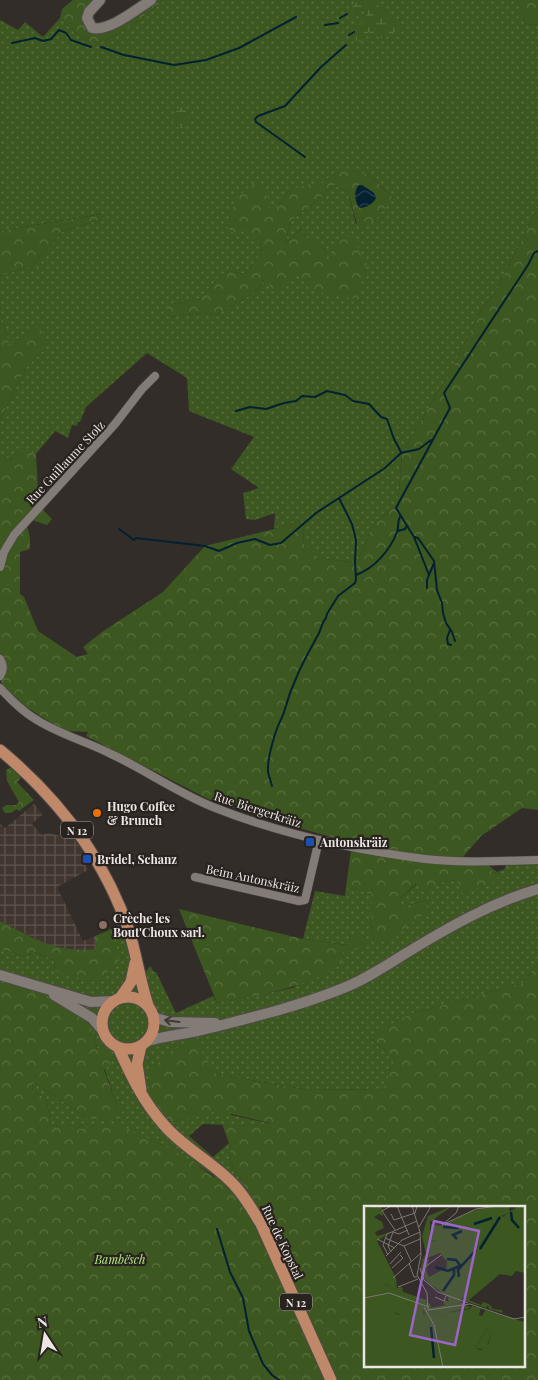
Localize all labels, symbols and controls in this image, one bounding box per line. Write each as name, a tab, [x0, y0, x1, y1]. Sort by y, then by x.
street label: Rue Guillaume Stolz	[22, 417, 108, 507]
street label: Rue Biergerkräiz	[212, 787, 304, 831]
place label: Hugo Coffee & Brunch	[107, 798, 175, 828]
marker: Hugo Coffee & Brunch	[91, 807, 103, 819]
road number: N 12	[61, 822, 93, 838]
place label: Antonskräiz	[319, 834, 388, 850]
marker: Antonskräiz	[304, 836, 316, 848]
place label: Bridel, Schanz	[97, 851, 177, 867]
marker: Bridel, Schanz	[81, 853, 93, 865]
street label: Beim Antonskräiz	[205, 860, 302, 896]
place label: Crèche les Bout'Choux sarl.	[113, 910, 205, 940]
marker: Crèche les Bout'Choux sarl.	[97, 919, 109, 931]
one-way arrow	[164, 1016, 180, 1026]
street label: Rue de Kopstal	[259, 1202, 307, 1282]
inset map	[364, 1206, 526, 1368]
park label: Bambësch	[94, 1251, 145, 1267]
road number: N 12	[280, 1294, 312, 1310]
north arrow	[20, 1310, 70, 1360]
text: N	[35, 1311, 49, 1332]

